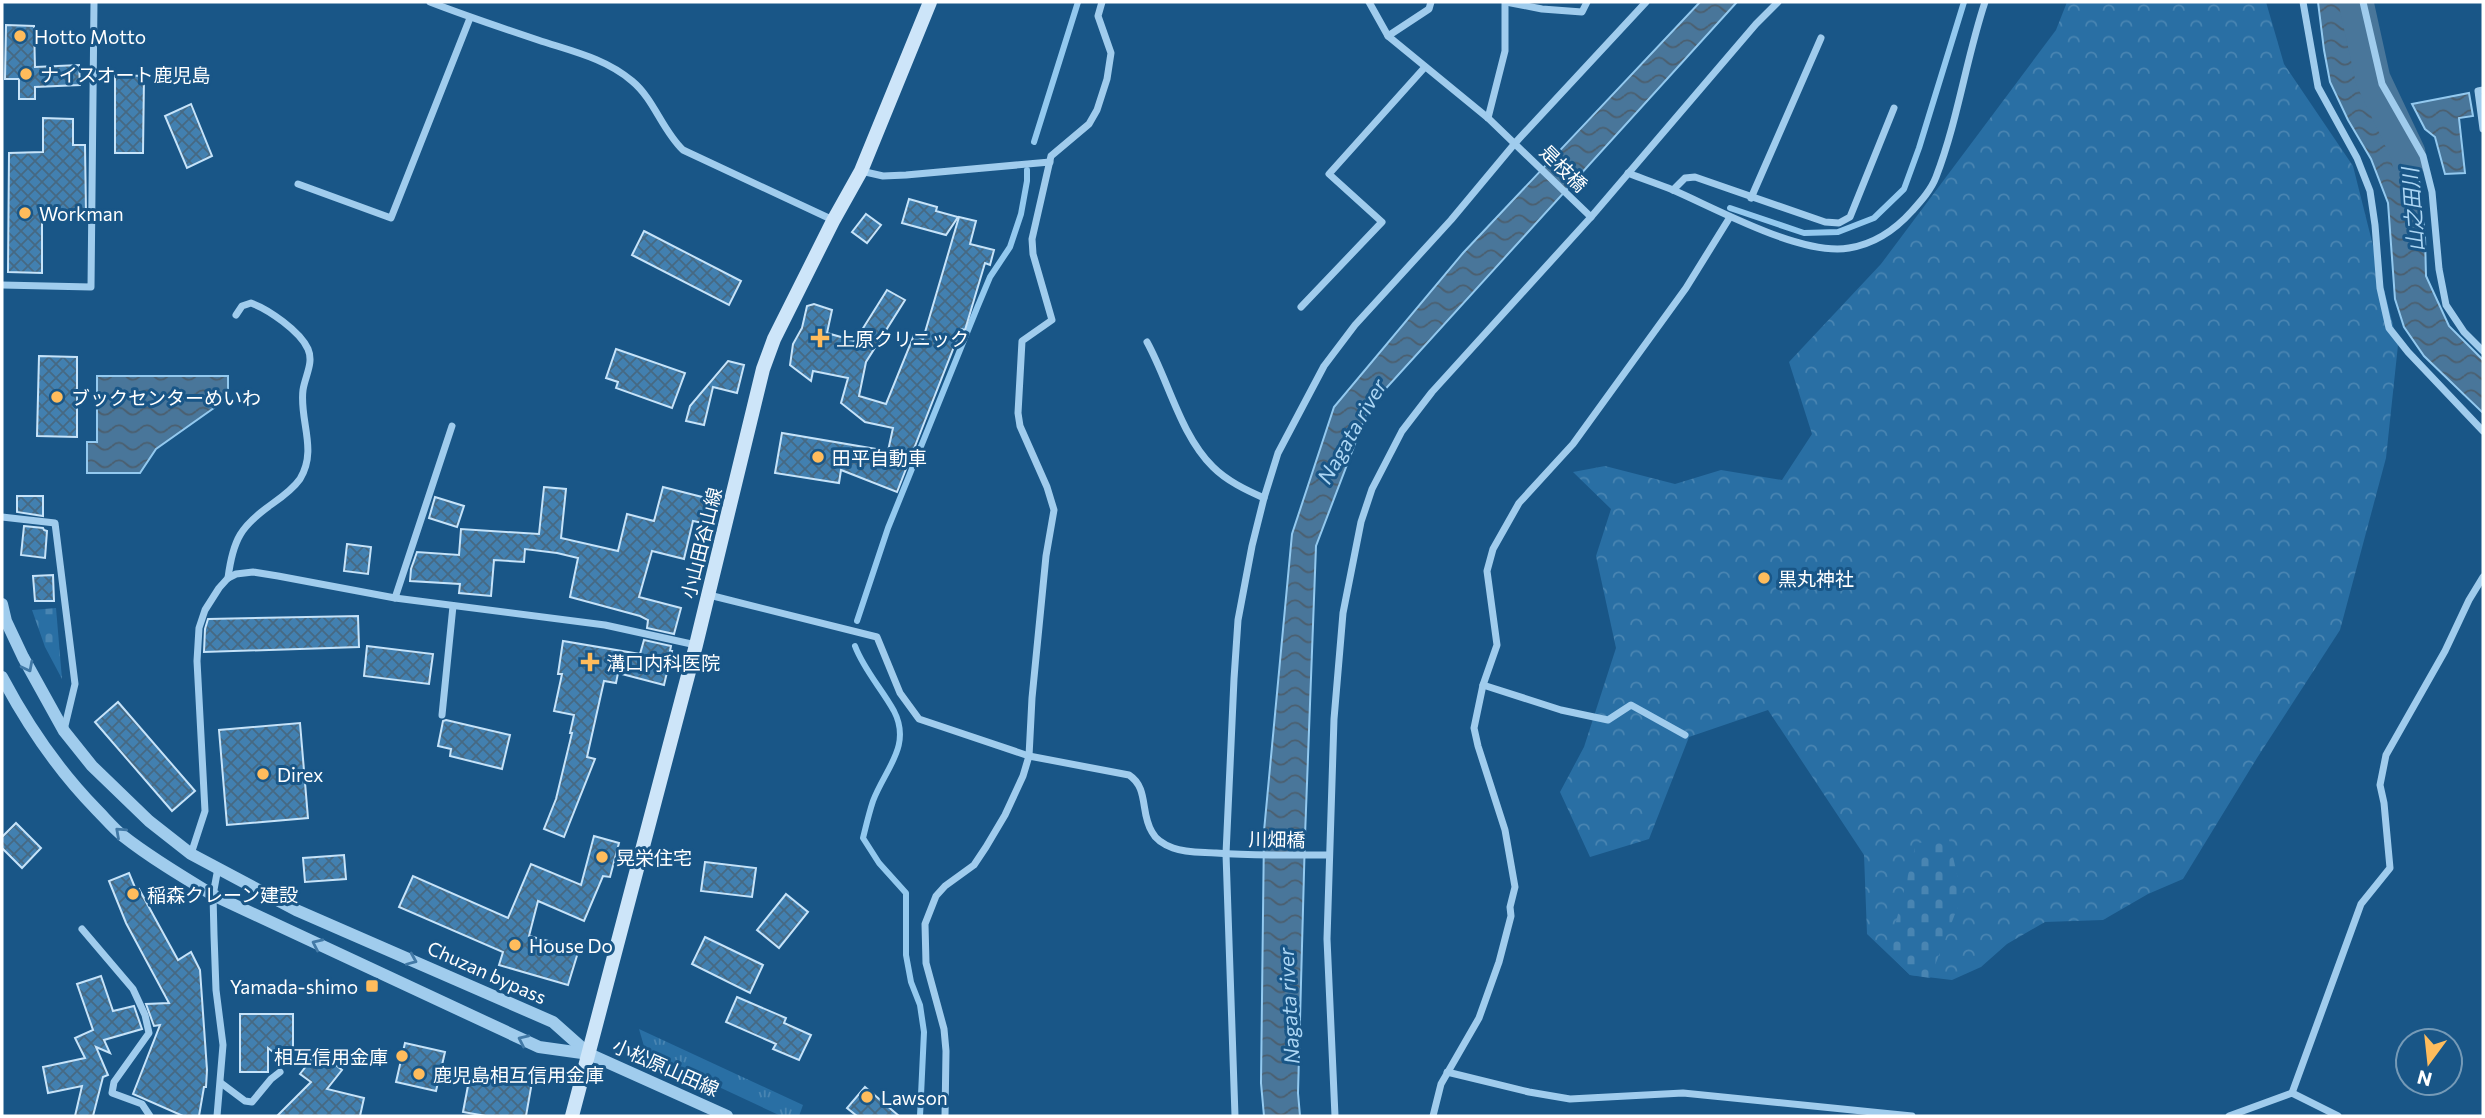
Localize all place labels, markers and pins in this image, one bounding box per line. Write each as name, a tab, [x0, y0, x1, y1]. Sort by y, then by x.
place label: Hotto Motto	[34, 25, 146, 48]
marker: Hotto Motto	[12, 28, 28, 44]
place label: ナイスオート鹿児島	[40, 63, 210, 86]
marker: ナイスオート鹿児島	[18, 66, 34, 82]
place label: Workman	[39, 202, 124, 225]
marker: Workman	[17, 205, 33, 221]
place label: 上原クリニック	[836, 327, 969, 350]
marker: 上原クリニック	[810, 328, 830, 348]
place label: ブックセンターめいわ	[71, 386, 261, 409]
marker: ブックセンターめいわ	[49, 389, 65, 405]
place label: 田平自動車	[832, 446, 927, 469]
marker: 田平自動車	[810, 449, 826, 465]
place label: 黒丸神社	[1778, 567, 1854, 590]
marker: 黒丸神社	[1756, 570, 1772, 586]
place label: 溝口内科医院	[606, 651, 720, 674]
marker: 溝口内科医院	[580, 652, 600, 672]
place label: Direx	[277, 763, 323, 786]
marker: Direx	[255, 766, 271, 782]
place label: 晃栄住宅	[616, 846, 692, 869]
marker: 晃栄住宅	[594, 849, 610, 865]
place label: 稲森クレーン建設	[147, 883, 298, 906]
marker: 稲森クレーン建設	[125, 886, 141, 902]
place label: House Do	[529, 934, 613, 957]
marker: House Do	[507, 937, 523, 953]
place label: Yamada-shimo	[230, 975, 358, 998]
marker: Yamada-shimo	[364, 978, 380, 994]
place label: 相互信用金庫	[274, 1045, 388, 1068]
marker: 相互信用金庫	[394, 1048, 410, 1064]
place label: 鹿児島相互信用金庫	[433, 1063, 604, 1086]
marker: 鹿児島相互信用金庫	[411, 1066, 427, 1082]
place label: Lawson	[881, 1086, 948, 1109]
marker: Lawson	[859, 1089, 875, 1105]

